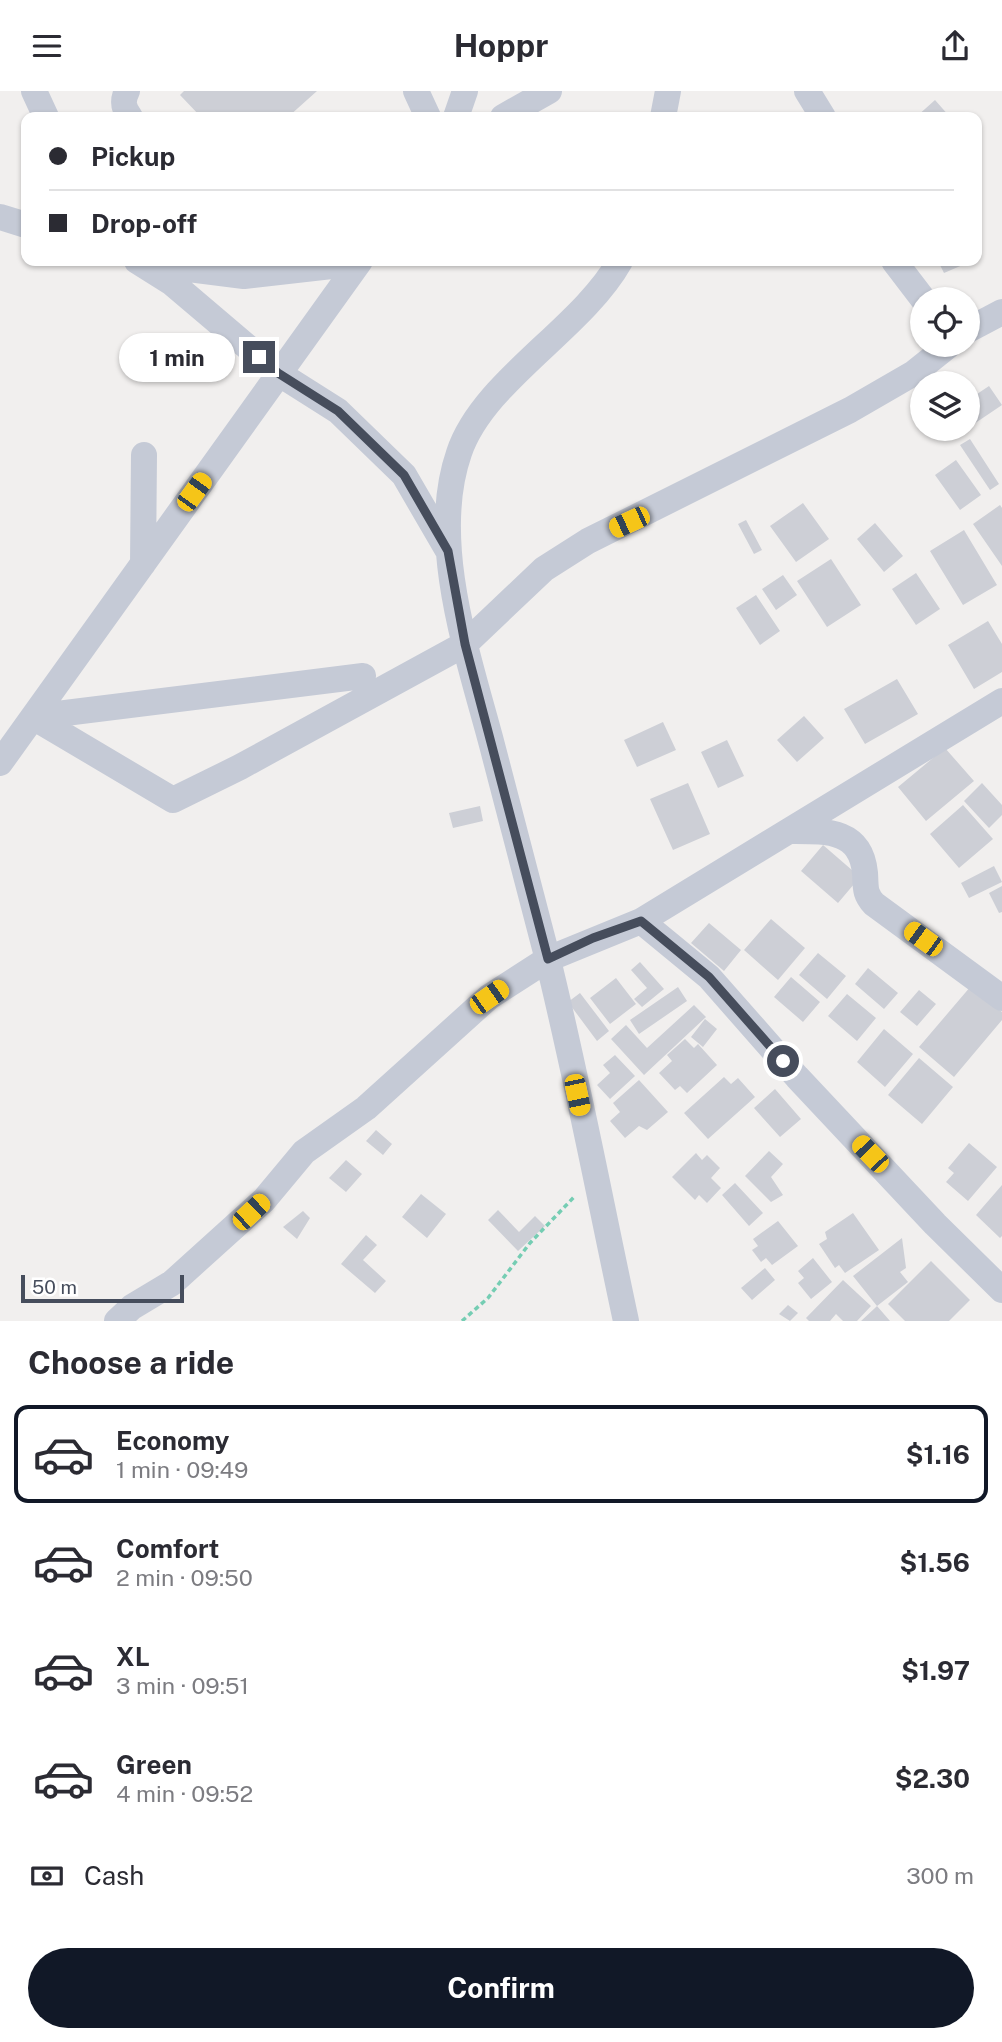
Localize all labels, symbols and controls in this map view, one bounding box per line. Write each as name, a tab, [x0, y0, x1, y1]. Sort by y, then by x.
icon: menu	[28, 27, 66, 65]
text: Hoppr	[454, 27, 548, 64]
icon: share	[936, 27, 974, 65]
text: Pickup	[91, 141, 175, 172]
text: Drop-off	[91, 208, 197, 239]
map controls	[910, 287, 980, 441]
button: locate	[910, 287, 980, 357]
callout: 1 min	[119, 333, 234, 381]
route end	[243, 341, 275, 373]
text: 1 min	[149, 344, 205, 371]
button: layers	[910, 371, 980, 441]
car	[174, 469, 215, 515]
car	[606, 504, 653, 540]
car	[900, 918, 947, 960]
car	[466, 976, 513, 1018]
route start	[767, 1045, 799, 1077]
car	[563, 1072, 592, 1118]
car	[848, 1132, 893, 1176]
car	[229, 1190, 274, 1234]
scale bar	[21, 1272, 184, 1304]
text: 50 m	[32, 1276, 77, 1298]
text: Choose a ride	[28, 1344, 234, 1381]
icon: car	[32, 1423, 95, 1486]
text: Economy	[116, 1425, 229, 1456]
text: $1.16	[906, 1439, 970, 1470]
text: 1 min · 09:49	[116, 1456, 248, 1483]
icon: car	[32, 1531, 95, 1594]
text: Comfort	[116, 1533, 219, 1564]
text: $1.56	[899, 1547, 970, 1578]
text: 2 min · 09:50	[116, 1564, 253, 1591]
icon: car	[32, 1639, 95, 1702]
text: XL	[116, 1641, 150, 1672]
text: $1.97	[901, 1655, 970, 1686]
text: 3 min · 09:51	[116, 1672, 249, 1699]
icon: car	[32, 1747, 95, 1810]
text: Green	[116, 1749, 192, 1780]
text: $2.30	[895, 1763, 970, 1794]
text: 4 min · 09:52	[116, 1780, 253, 1807]
icon: cash	[28, 1857, 66, 1895]
text: Cash	[84, 1860, 144, 1891]
text: 300 m	[906, 1862, 974, 1889]
button: Confirm	[28, 1948, 974, 2028]

